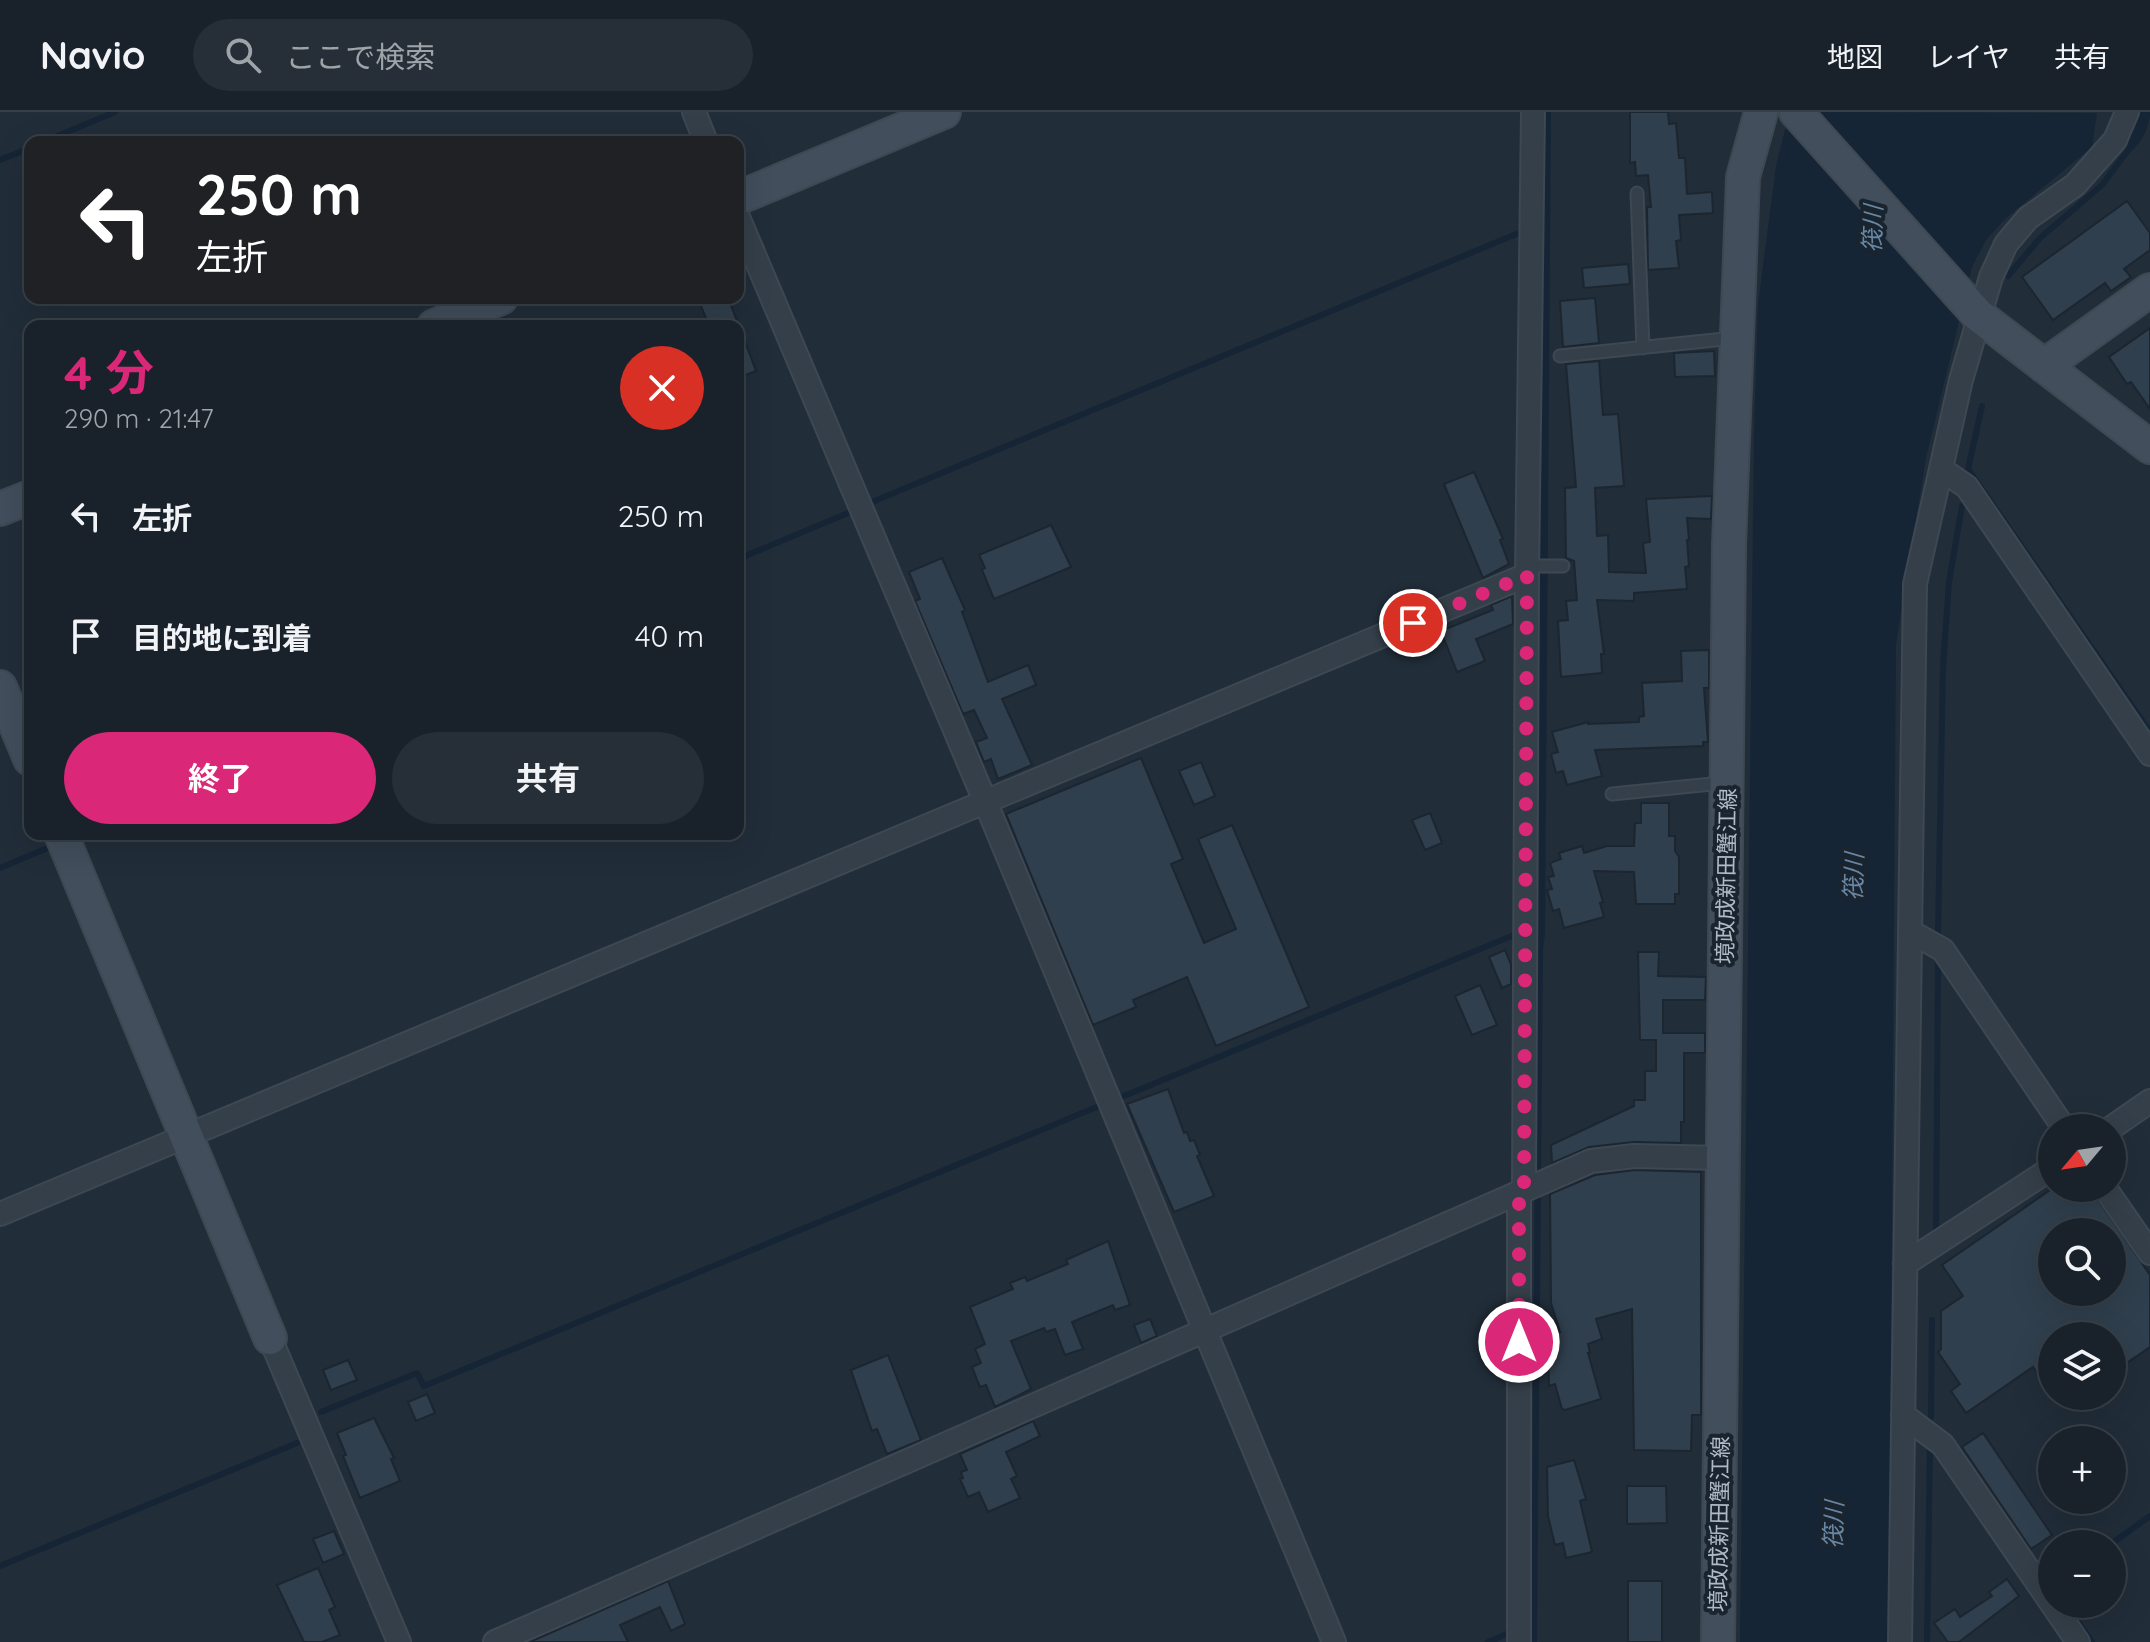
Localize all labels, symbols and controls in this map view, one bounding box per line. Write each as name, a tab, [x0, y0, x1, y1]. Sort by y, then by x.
search box	[193, 19, 753, 91]
text: Navio	[40, 31, 145, 79]
icon: search	[221, 33, 265, 77]
text: ここで検索	[285, 38, 435, 76]
text: 地図	[1827, 39, 1883, 74]
text: レイヤ	[1927, 39, 2010, 74]
text: 共有	[2054, 39, 2110, 74]
text: 250 m	[196, 159, 362, 229]
icon: left	[64, 168, 168, 272]
water label: 筏川	[1856, 201, 1888, 254]
text: 左折	[196, 234, 268, 279]
text: 4 分	[64, 342, 154, 402]
button: close	[620, 346, 704, 430]
text: 290 m · 21:47	[64, 402, 214, 435]
icon: left	[64, 494, 108, 538]
text: 250 m	[618, 497, 704, 535]
text: 左折	[132, 499, 192, 537]
pin	[1379, 589, 1447, 657]
icon: arrive	[1391, 601, 1435, 645]
icon: arrive	[64, 614, 108, 658]
text: 40 m	[635, 617, 704, 655]
text: 目的地に到着	[132, 619, 312, 657]
button: 終了	[64, 732, 376, 824]
button: 共有	[392, 732, 704, 824]
street label: 境政成新田蟹江線	[1710, 788, 1742, 964]
water label: 筏川	[1837, 849, 1869, 902]
north arrow	[2038, 1114, 2126, 1202]
map controls	[2038, 1114, 2126, 1618]
button: search	[2038, 1218, 2126, 1306]
position arrow	[1477, 1300, 1561, 1384]
button: layers	[2038, 1322, 2126, 1410]
button: +	[2038, 1426, 2126, 1514]
street label: 境政成新田蟹江線	[1703, 1436, 1735, 1612]
water label: 筏川	[1817, 1497, 1849, 1550]
button: −	[2038, 1530, 2126, 1618]

